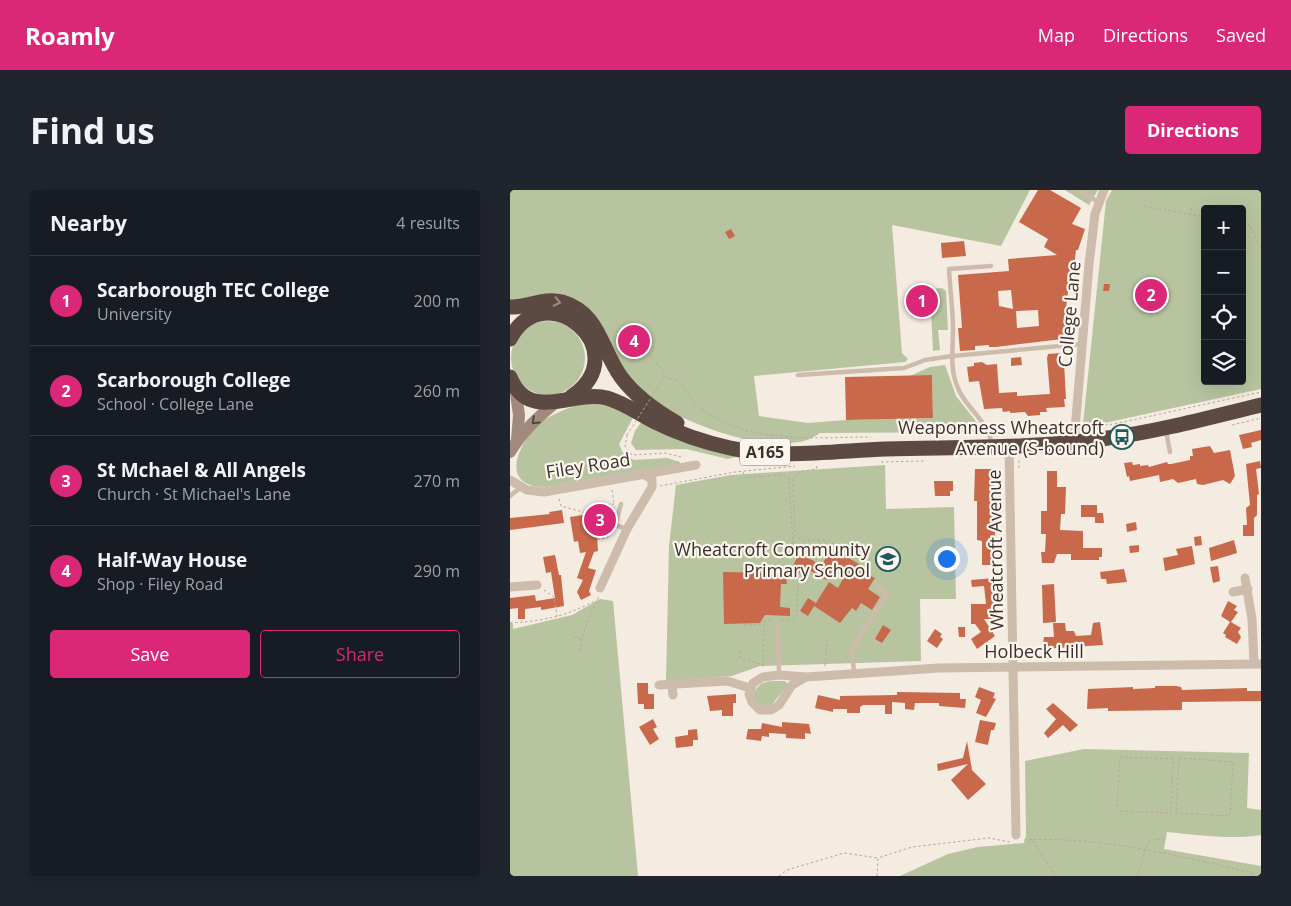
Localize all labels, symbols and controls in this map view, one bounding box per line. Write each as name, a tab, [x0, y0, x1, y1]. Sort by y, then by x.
text: Roamly	[25, 19, 115, 52]
text: Map	[1038, 23, 1075, 47]
text: Directions	[1103, 23, 1188, 47]
text: Saved	[1216, 23, 1266, 47]
button: Directions	[1125, 106, 1261, 154]
text: Find us	[30, 107, 155, 154]
map controls	[1201, 205, 1246, 385]
button: +	[1201, 205, 1246, 250]
text: Nearby	[50, 209, 127, 237]
text: 4 results	[396, 212, 460, 234]
button: −	[1201, 250, 1246, 295]
street label: College Lane	[1052, 260, 1086, 368]
pin: 2	[1135, 276, 1167, 314]
text: Scarborough TEC College	[97, 277, 330, 303]
pin: 1	[906, 282, 938, 320]
text: 1	[61, 290, 71, 312]
text: 200 m	[414, 290, 460, 312]
button: locate	[1201, 295, 1246, 340]
one-way arrow	[553, 296, 562, 307]
text: University	[97, 303, 171, 325]
pin: 4	[618, 322, 650, 360]
button: layers	[1201, 340, 1246, 385]
text: Scarborough College	[97, 367, 291, 393]
text: 2	[61, 380, 71, 402]
text: 260 m	[414, 380, 460, 402]
text: School · College Lane	[97, 393, 254, 415]
one-way arrow	[532, 415, 541, 424]
place label: Weaponness Wheatcroft Avenue (S-bound)	[898, 415, 1104, 460]
bus stop icon: Weaponness Wheatcroft Avenue (S-bound)	[1109, 424, 1135, 450]
road number: A165	[740, 438, 790, 466]
street label: Filey Road	[544, 446, 632, 484]
text: St Mchael & All Angels	[97, 457, 306, 483]
street label: Wheatcroft Avenue	[982, 469, 1008, 631]
text: 3	[61, 470, 71, 492]
text: 270 m	[414, 470, 460, 492]
text: Church · St Michael's Lane	[97, 483, 291, 505]
pin: 3	[584, 501, 616, 539]
place label: Wheatcroft Community Primary School	[674, 537, 871, 582]
school or university icon: Wheatcroft Community Primary School	[875, 546, 901, 572]
your location	[934, 546, 960, 572]
text: Half-Way House	[97, 547, 247, 573]
text: 4	[61, 560, 71, 582]
text: 290 m	[414, 560, 460, 582]
text: Shop · Filey Road	[97, 573, 223, 595]
button: Save	[50, 630, 250, 678]
button: Share	[260, 630, 460, 678]
street label: Holbeck Hill	[984, 639, 1084, 663]

